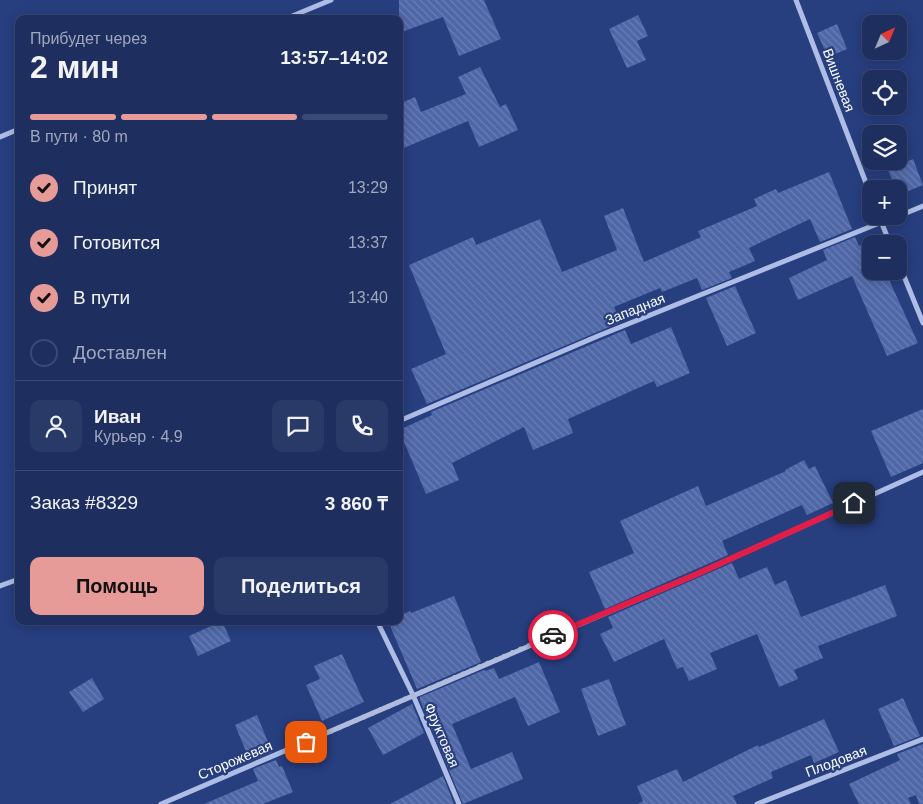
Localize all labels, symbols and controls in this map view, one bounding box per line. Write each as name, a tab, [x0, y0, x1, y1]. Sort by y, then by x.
north arrow	[862, 15, 908, 60]
map controls	[862, 15, 907, 280]
text: Прибудет через	[30, 30, 147, 47]
street label: Вишневая	[820, 46, 858, 114]
text: 13:57–14:02	[280, 47, 388, 68]
text: 2 мин	[30, 49, 119, 85]
button: locate	[862, 70, 907, 115]
button: layers	[862, 125, 907, 170]
text: В пути · 80 m	[30, 128, 128, 145]
icon: check	[30, 174, 58, 202]
text: Принят	[73, 177, 137, 198]
text: 13:29	[348, 179, 388, 196]
button: +	[862, 180, 907, 225]
icon: check	[30, 229, 58, 257]
text: Готовится	[73, 232, 160, 253]
text: 13:37	[348, 234, 388, 251]
button: −	[862, 235, 907, 280]
icon: check	[30, 284, 58, 312]
text: В пути	[73, 287, 130, 308]
text: 13:40	[348, 289, 388, 306]
street label: Западная	[603, 290, 667, 328]
text: Доставлен	[73, 342, 167, 363]
button: person	[30, 400, 82, 452]
button: chat	[272, 400, 324, 452]
button: phone	[336, 400, 388, 452]
text: Иван	[94, 406, 141, 427]
text: Курьер · 4.9	[94, 428, 183, 445]
pin	[833, 482, 875, 524]
icon: home	[840, 489, 868, 517]
text: Заказ #8329	[30, 492, 138, 513]
text: 3 860 ₸	[325, 493, 388, 514]
button: Помощь	[30, 557, 204, 615]
button: Поделиться	[214, 557, 388, 615]
courier	[528, 610, 578, 660]
icon: car	[539, 621, 567, 649]
street label: Фруктовая	[421, 700, 463, 770]
pin	[285, 721, 327, 763]
icon: bag	[292, 728, 320, 756]
street label: Сторожевая	[195, 737, 275, 783]
street label: Плодовая	[803, 742, 869, 780]

